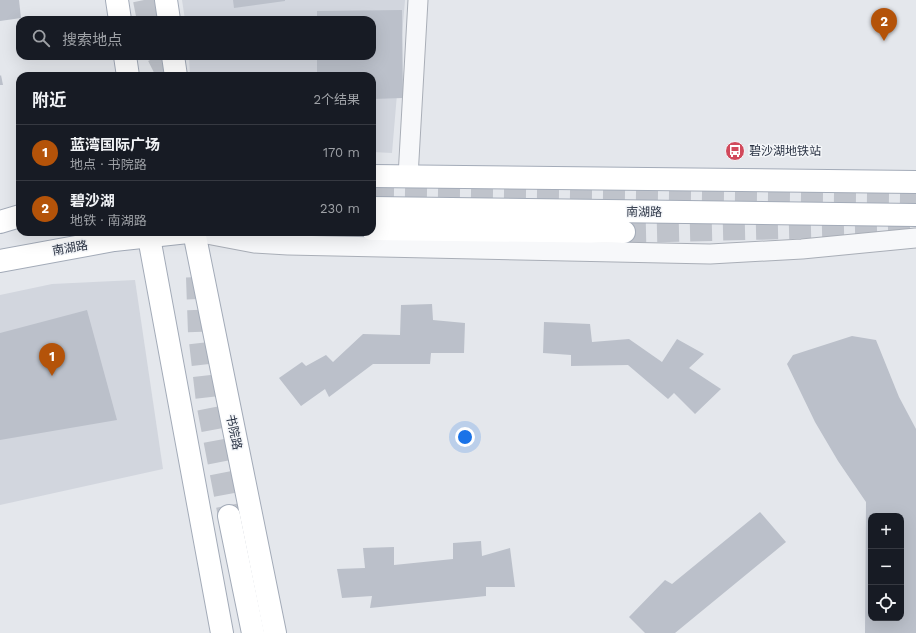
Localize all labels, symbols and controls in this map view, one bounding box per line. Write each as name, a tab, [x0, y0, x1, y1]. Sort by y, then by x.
pin: 2	[871, 8, 897, 41]
search box	[16, 16, 376, 60]
icon: search	[30, 27, 52, 49]
text: 搜索地点	[62, 31, 122, 49]
text: 附近	[32, 90, 66, 110]
text: 2个结果	[313, 92, 360, 107]
text: 蓝湾国际广场	[70, 136, 160, 154]
bus stop icon: 碧沙湖地铁站	[724, 140, 746, 162]
place label: 碧沙湖地铁站	[749, 144, 821, 158]
text: 1	[42, 145, 48, 160]
text: 170 m	[323, 145, 360, 160]
text: 地点 · 书院路	[70, 157, 147, 172]
text: 碧沙湖	[70, 192, 115, 210]
text: 2	[41, 201, 49, 216]
text: 230 m	[320, 201, 360, 216]
street label: 南湖路	[626, 205, 662, 219]
text: 地铁 · 南湖路	[70, 213, 147, 228]
street label: 南湖路	[51, 238, 89, 258]
pin: 1	[39, 343, 65, 376]
street label: 书院路	[223, 413, 245, 451]
your location	[455, 427, 475, 447]
map controls	[868, 513, 904, 621]
button: +	[868, 513, 904, 549]
button: −	[868, 549, 904, 585]
button: locate	[868, 585, 904, 621]

